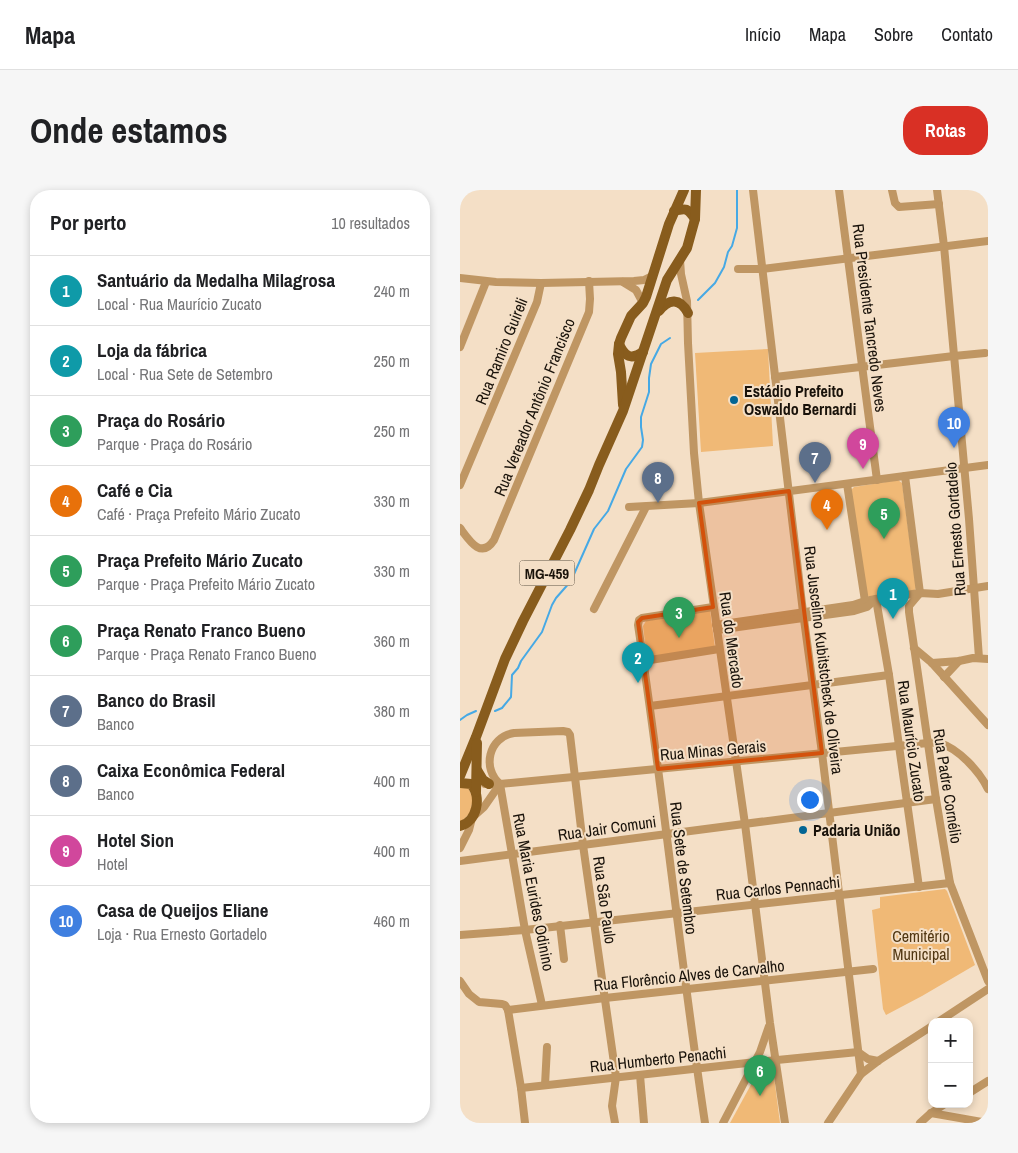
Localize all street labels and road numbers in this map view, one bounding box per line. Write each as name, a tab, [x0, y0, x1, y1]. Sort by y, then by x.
street label: Rua Presidente Tancredo Neves	[848, 223, 892, 413]
street label: Rua Ramiro Guireli	[469, 294, 533, 408]
street label: Rua Vereador Antônio Francisco	[488, 315, 580, 499]
street label: Rua Ernesto Gortadelo	[939, 461, 971, 597]
street label: Rua Juscelino Kubitstcheck de Oliveira	[799, 545, 849, 776]
road number: MG-459	[519, 560, 574, 586]
street label: Rua do Mercado	[714, 590, 750, 690]
street label: Rua Maurício Zucato	[893, 679, 931, 803]
street label: Rua Padre Cornélio	[928, 727, 968, 845]
street label: Rua Minas Gerais	[659, 734, 767, 766]
street label: Rua Sete de Setembro	[665, 800, 703, 936]
street label: Rua Jair Comuni	[556, 810, 658, 846]
street label: Rua Maria Eurides Odinino	[508, 811, 560, 973]
street label: Rua São Paulo	[588, 855, 622, 945]
street label: Rua Carlos Pennachi	[715, 871, 841, 905]
street label: Rua Florêncio Alves de Carvalho	[592, 954, 786, 996]
street label: Rua Humberto Penachi	[589, 1041, 727, 1077]

